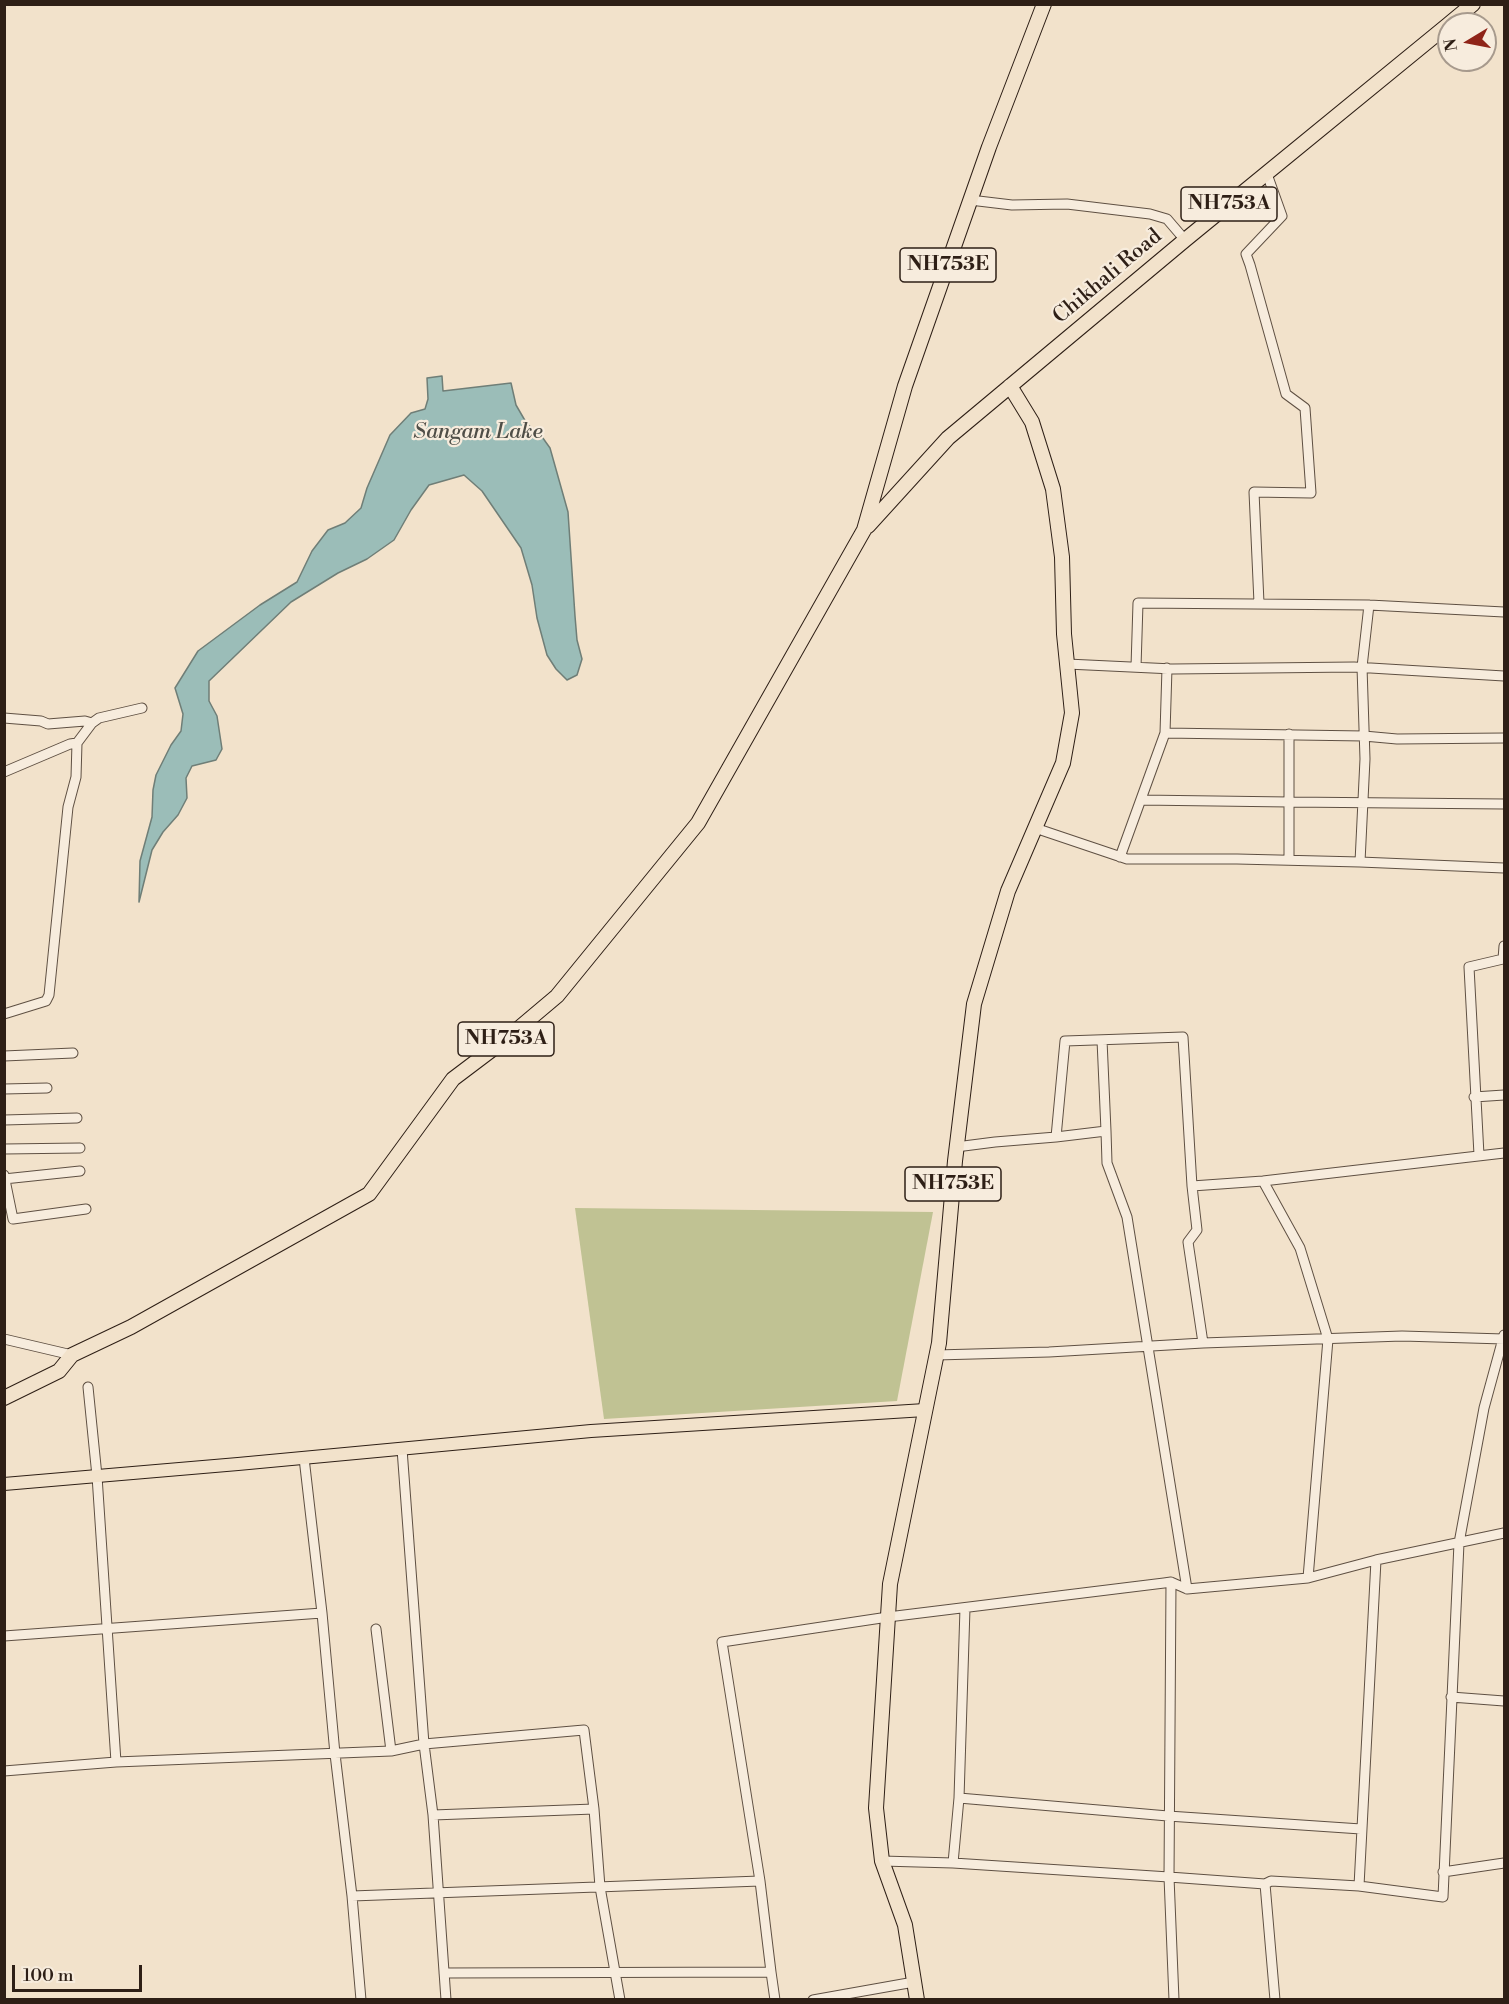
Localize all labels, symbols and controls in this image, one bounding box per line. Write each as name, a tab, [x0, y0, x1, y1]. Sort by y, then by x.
north arrow	[1437, 12, 1497, 72]
text: N	[1440, 37, 1462, 53]
road number: NH753A	[1181, 187, 1277, 221]
street label: Chikhali Road	[1049, 224, 1167, 330]
road number: NH753E	[900, 248, 996, 282]
water label: Sangam Lake	[413, 420, 543, 446]
road number: NH753A	[458, 1022, 554, 1056]
road number: NH753E	[905, 1167, 1001, 1201]
scale bar	[15, 1953, 146, 1991]
text: 100 m	[23, 1964, 74, 1987]

